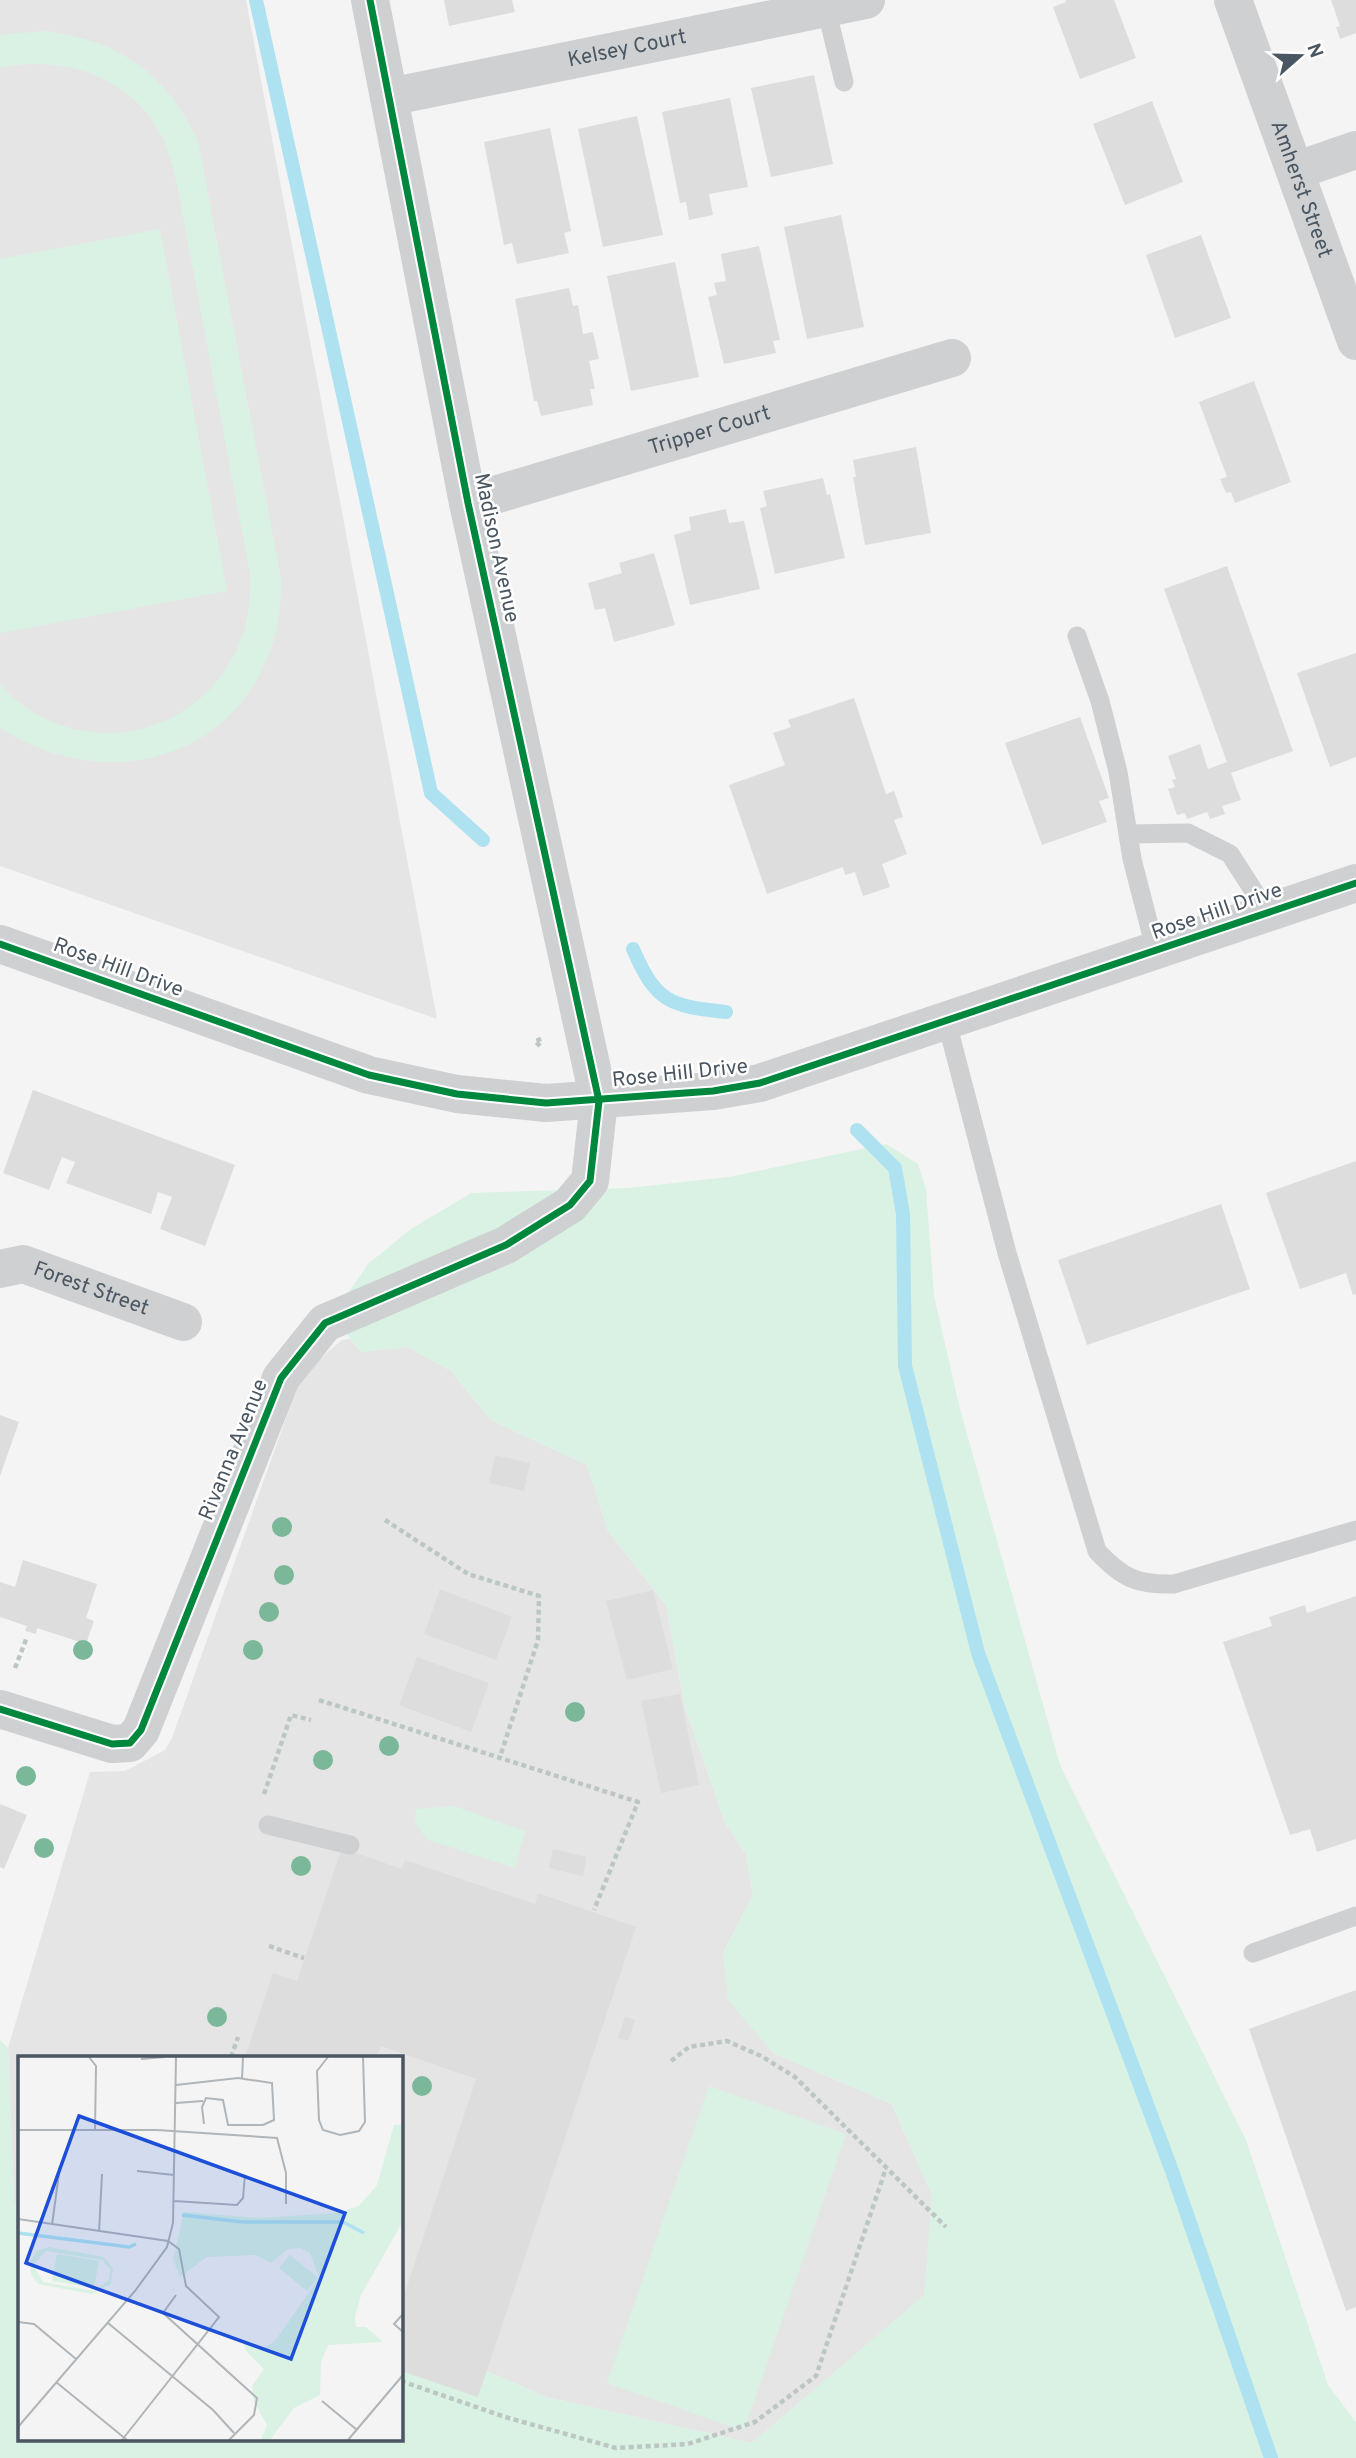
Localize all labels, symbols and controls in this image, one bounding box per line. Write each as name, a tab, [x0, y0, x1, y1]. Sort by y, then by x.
north arrow	[1265, 21, 1335, 91]
street label: Kelsey Court	[565, 23, 689, 74]
text: N	[1300, 40, 1328, 61]
street label: Amherst Street	[1264, 117, 1338, 261]
street label: Tripper Court	[645, 400, 774, 462]
street label: Madison Avenue	[467, 471, 525, 625]
street label: Rose Hill Drive	[1148, 877, 1286, 947]
street label: Rose Hill Drive	[49, 932, 187, 1004]
street label: Rose Hill Drive	[611, 1053, 749, 1095]
street label: Forest Street	[30, 1255, 153, 1322]
street label: Rivanna Avenue	[193, 1375, 275, 1525]
inset map	[18, 2056, 402, 2440]

